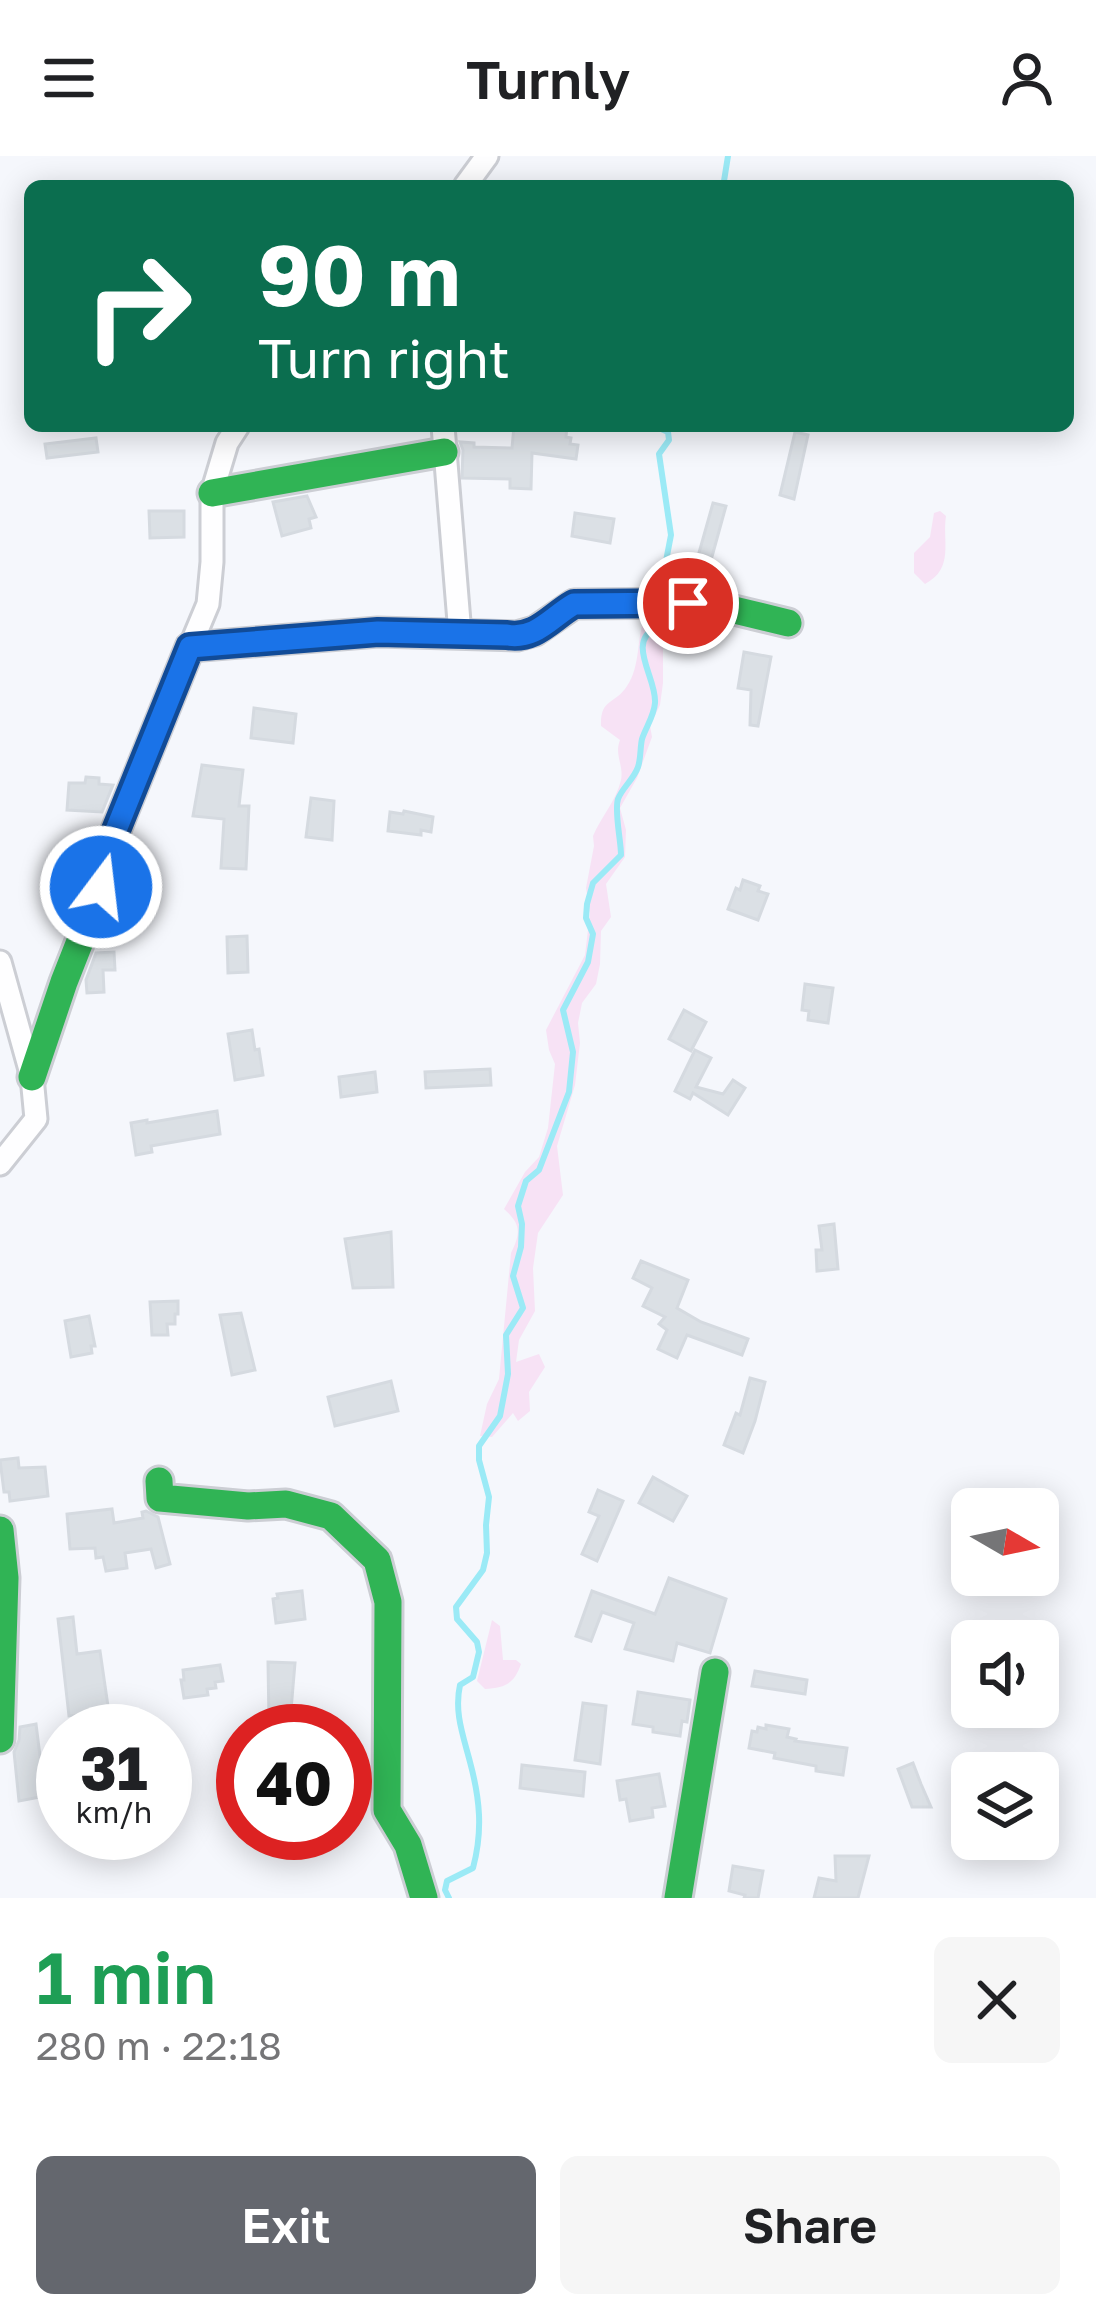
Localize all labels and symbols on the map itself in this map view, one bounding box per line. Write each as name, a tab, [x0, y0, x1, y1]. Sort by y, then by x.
pin	[637, 552, 739, 654]
position arrow	[38, 824, 164, 950]
north arrow	[951, 1488, 1059, 1596]
speed limit sign: 40	[216, 1704, 372, 1860]

